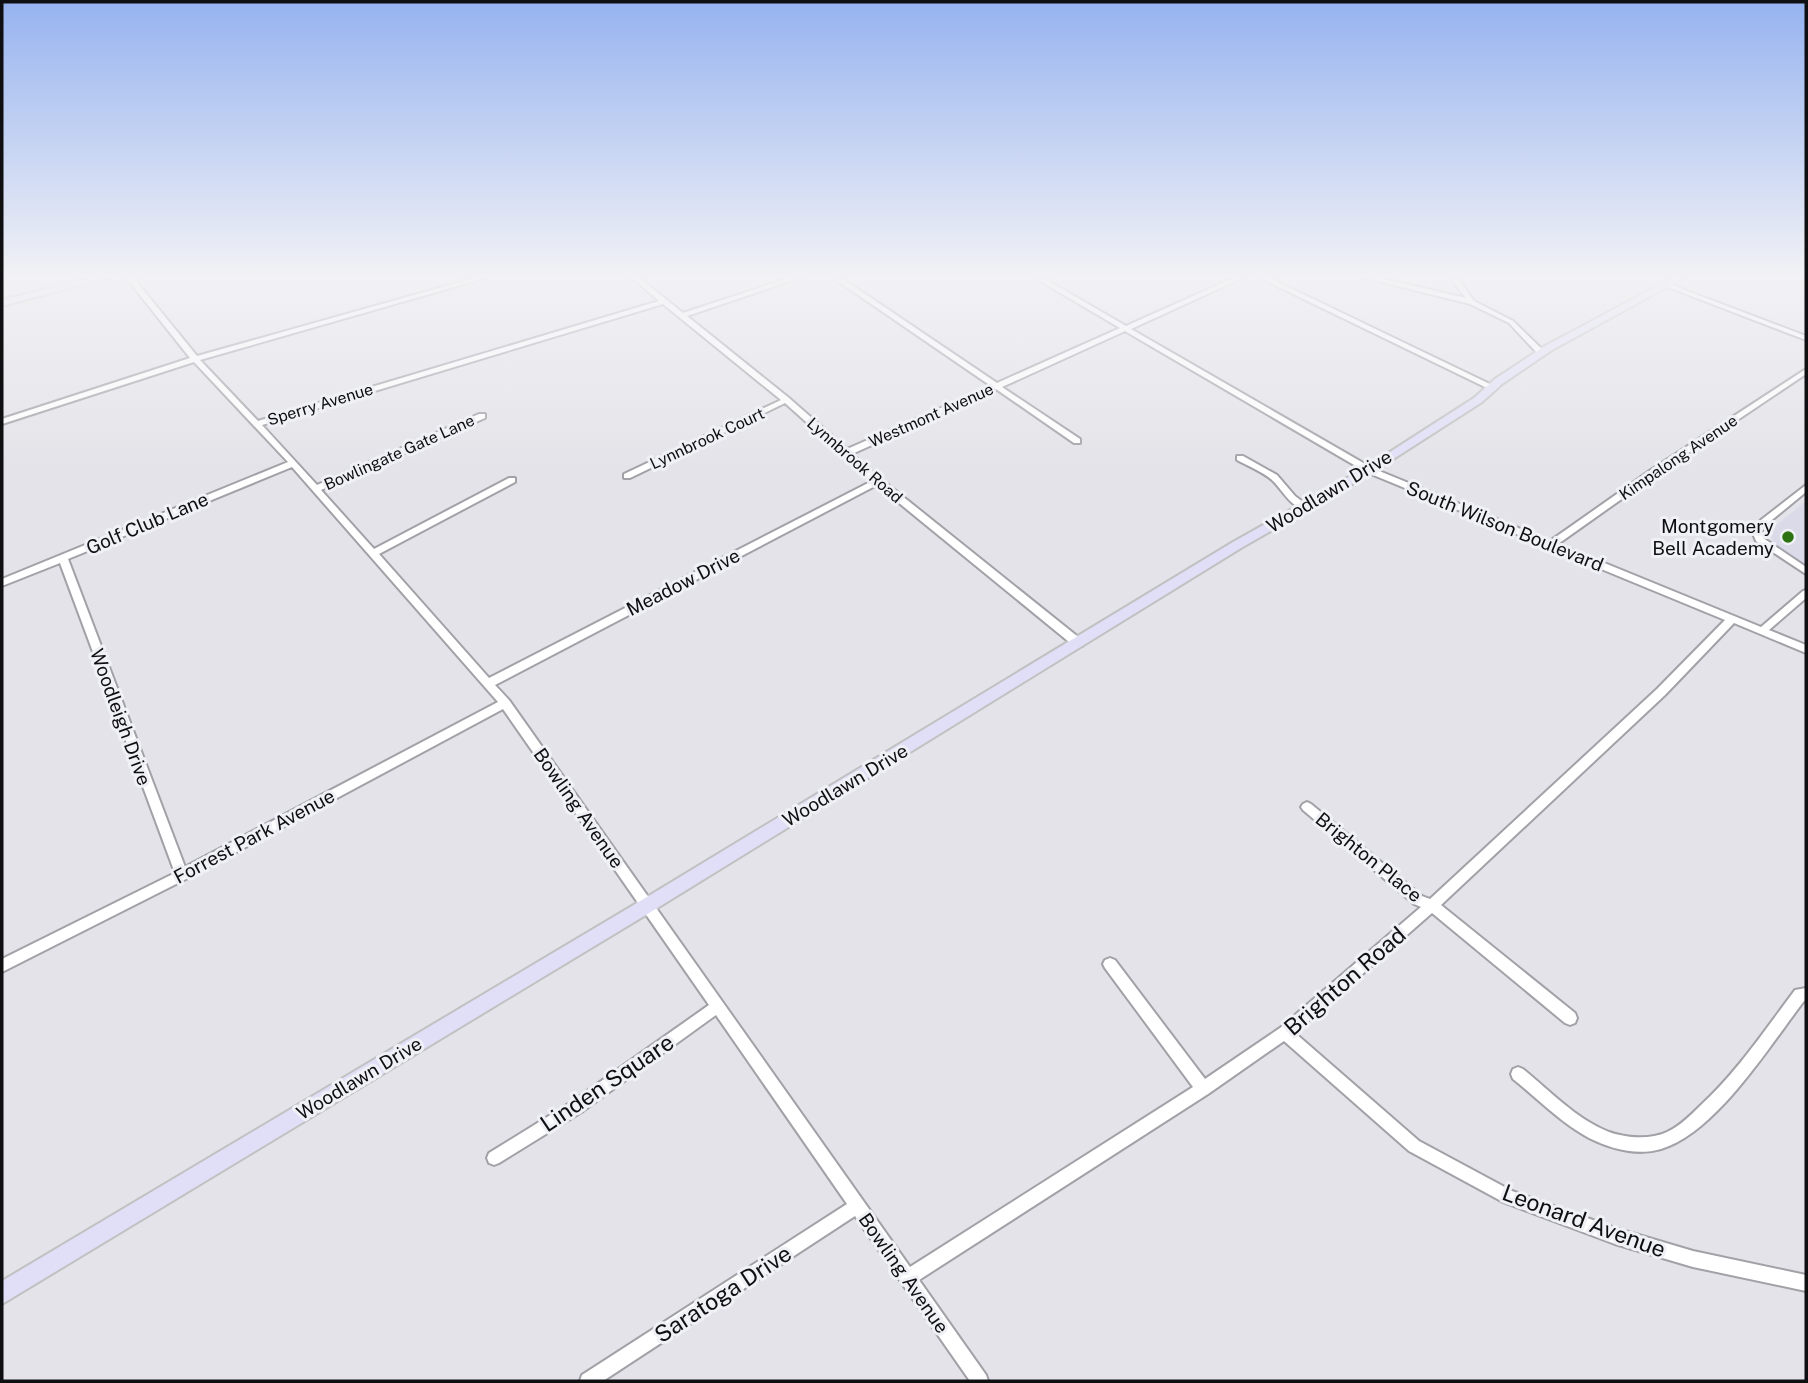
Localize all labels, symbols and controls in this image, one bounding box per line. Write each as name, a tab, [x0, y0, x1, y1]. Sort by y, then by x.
street label: Sperry Avenue	[265, 379, 375, 430]
street label: Westmont Avenue	[866, 379, 997, 451]
street label: Lynnbrook Court	[647, 404, 767, 473]
street label: Bowlingate Gate Lane	[321, 411, 477, 494]
street label: Kimpalong Avenue	[1616, 411, 1741, 504]
street label: Lynnbrook Road	[803, 414, 906, 507]
street label: Woodlawn Drive	[1263, 445, 1395, 537]
street label: South Wilson Boulevard	[1403, 476, 1607, 576]
street label: Golf Club Lane	[83, 487, 211, 559]
place label: Montgomery Bell Academy	[1652, 515, 1774, 559]
marker: Montgomery Bell Academy	[1780, 529, 1796, 545]
street label: Meadow Drive	[622, 544, 744, 620]
street label: Woodleigh Drive	[86, 646, 156, 788]
street label: Woodlawn Drive	[779, 739, 911, 831]
street label: Bowling Avenue	[529, 744, 629, 872]
street label: Forrest Park Avenue	[170, 784, 338, 888]
street label: Brighton Place	[1312, 808, 1426, 906]
street label: Brighton Road	[1278, 921, 1411, 1041]
street label: Linden Square	[535, 1028, 679, 1137]
street label: Woodlawn Drive	[293, 1032, 425, 1124]
street label: Leonard Avenue	[1499, 1178, 1670, 1263]
street label: Bowling Avenue	[854, 1209, 954, 1337]
street label: Saratoga Drive	[649, 1239, 796, 1348]

